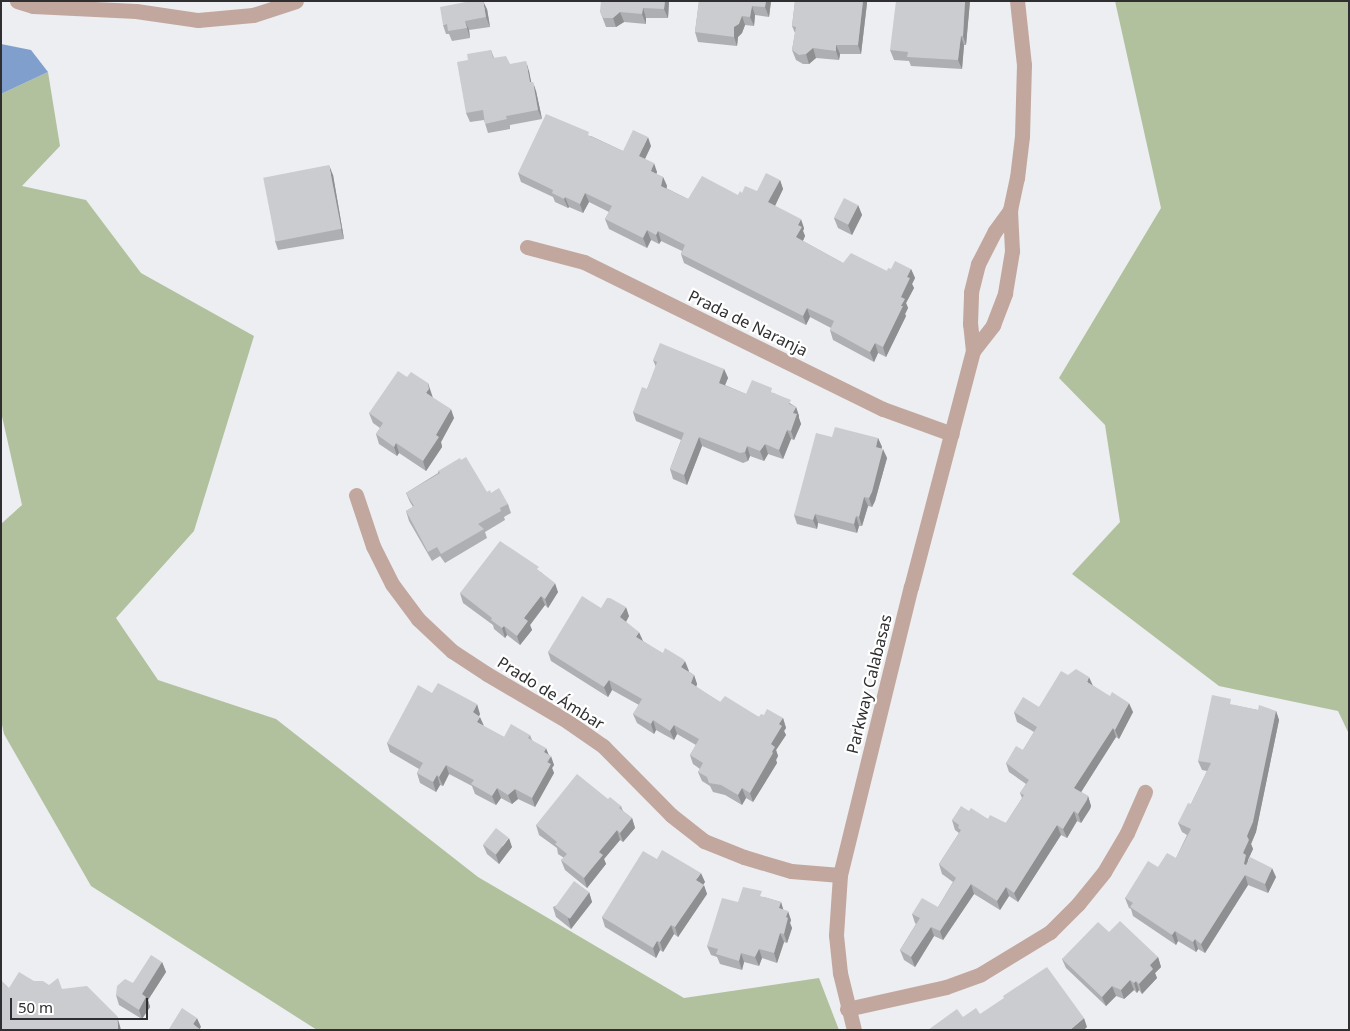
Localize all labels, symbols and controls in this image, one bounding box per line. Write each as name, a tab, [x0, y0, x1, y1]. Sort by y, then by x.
street label: Prada de Naranja	[685, 286, 811, 360]
street label: Parkway Calabasas	[842, 612, 896, 756]
street label: Prado de Ámbar	[494, 652, 608, 734]
scale bar	[12, 988, 150, 1020]
text: 50 m	[18, 997, 53, 1017]

